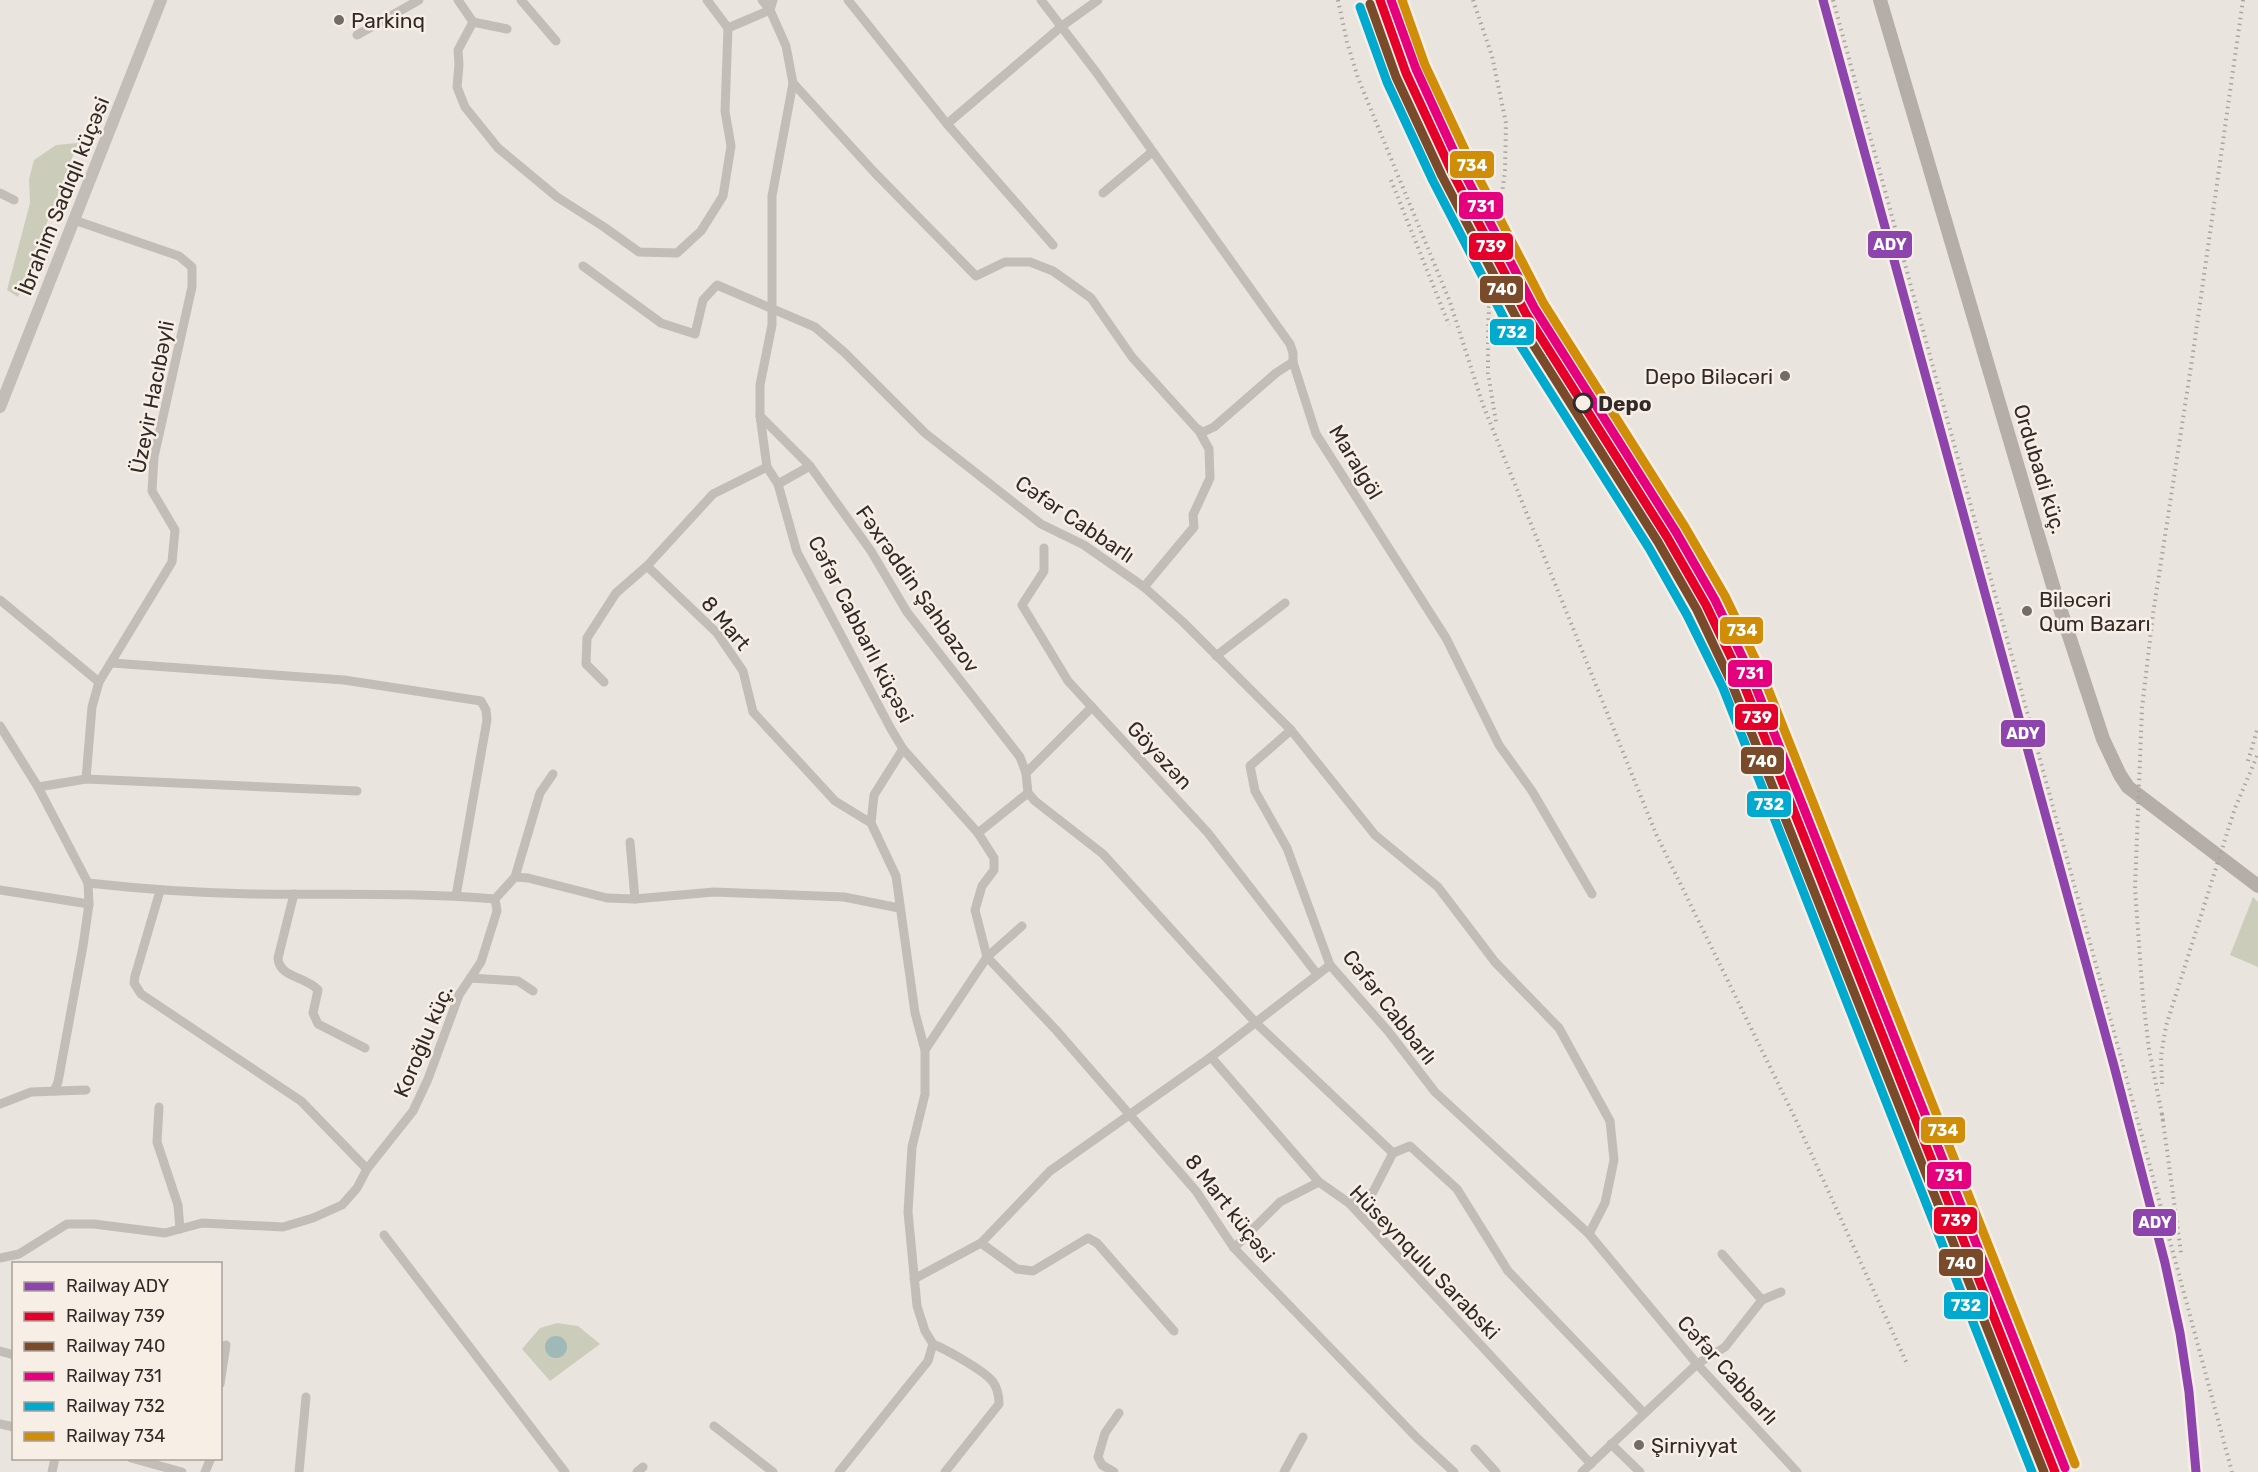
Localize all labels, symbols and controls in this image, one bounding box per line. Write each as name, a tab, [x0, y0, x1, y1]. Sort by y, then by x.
place label: Parkinq	[351, 8, 425, 33]
marker: Parkinq	[332, 13, 346, 27]
street label: İbrahim Sadıqlı küçəsi	[12, 93, 114, 299]
line badge: 734	[1449, 150, 1495, 179]
text: 734	[1457, 156, 1487, 175]
line badge: 731	[1458, 191, 1504, 220]
text: 731	[1467, 197, 1495, 216]
line badge: ADY	[1867, 230, 1913, 259]
line badge: 739	[1468, 232, 1514, 261]
text: ADY	[1873, 235, 1907, 254]
text: 739	[1476, 237, 1506, 256]
line badge: 740	[1479, 275, 1524, 304]
text: 740	[1487, 280, 1517, 299]
street label: Üzeyir Hacıbəyli	[125, 318, 179, 476]
line badge: 732	[1489, 318, 1535, 346]
text: 732	[1497, 323, 1527, 342]
place label: Depo Biləcəri	[1645, 364, 1773, 389]
marker: Depo Biləcəri	[1778, 369, 1792, 383]
place label: Depo	[1598, 391, 1652, 416]
marker: Depo	[1573, 393, 1593, 413]
street label: Ordubadi küç.	[2008, 401, 2072, 537]
street label: Maralgöl	[1324, 420, 1388, 504]
street label: Cəfər Cabbarlı	[1011, 470, 1139, 568]
street label: Fəxrəddin Şahbazov	[851, 501, 985, 677]
street label: Cəfər Cabbarlı küçəsi	[803, 532, 919, 726]
place label: Biləcəri Qum Bazarı	[2039, 587, 2151, 636]
street label: 8 Mart	[696, 591, 756, 655]
marker: Biləcəri Qum Bazarı	[2020, 604, 2034, 618]
line badge: 734	[1719, 616, 1764, 645]
text: 734	[1727, 621, 1757, 640]
line badge: 731	[1727, 659, 1773, 688]
text: 731	[1736, 664, 1764, 683]
line badge: 739	[1734, 703, 1779, 731]
text: 739	[1742, 708, 1772, 727]
street label: Göyəzən	[1122, 716, 1198, 794]
line badge: ADY	[2000, 719, 2046, 748]
text: ADY	[2006, 724, 2040, 743]
line badge: 740	[1740, 746, 1785, 775]
text: 740	[1747, 752, 1777, 771]
line badge: 732	[1746, 790, 1792, 818]
text: 732	[1754, 795, 1784, 814]
street label: Cəfər Cabbarlı	[1338, 945, 1442, 1069]
street label: Koroğlu küç.	[388, 981, 458, 1101]
line badge: 734	[1920, 1116, 1966, 1144]
text: 734	[1928, 1121, 1958, 1140]
street label: 8 Mart küçəsi	[1180, 1149, 1280, 1267]
line badge: 731	[1926, 1161, 1972, 1190]
text: 731	[1935, 1166, 1963, 1185]
street label: Hüseynqulu Sarabski	[1345, 1179, 1505, 1345]
line badge: 739	[1933, 1206, 1978, 1235]
line badge: ADY	[2132, 1208, 2177, 1237]
text: 739	[1941, 1211, 1971, 1230]
text: ADY	[2138, 1213, 2172, 1232]
line badge: 740	[1938, 1248, 1984, 1277]
text: 740	[1946, 1254, 1976, 1273]
legend	[12, 1262, 222, 1460]
text: Railway ADY	[66, 1275, 170, 1297]
line badge: 732	[1943, 1291, 1989, 1320]
text: 732	[1951, 1296, 1981, 1315]
text: Railway 739	[66, 1305, 165, 1327]
street label: Cəfər Cabbarlı	[1672, 1310, 1784, 1430]
text: Railway 740	[66, 1335, 165, 1357]
text: Railway 731	[66, 1365, 162, 1387]
text: Railway 732	[66, 1395, 165, 1417]
text: Railway 734	[66, 1425, 165, 1447]
place label: Şirniyyat	[1651, 1433, 1737, 1458]
marker: Şirniyyat	[1632, 1438, 1646, 1452]

